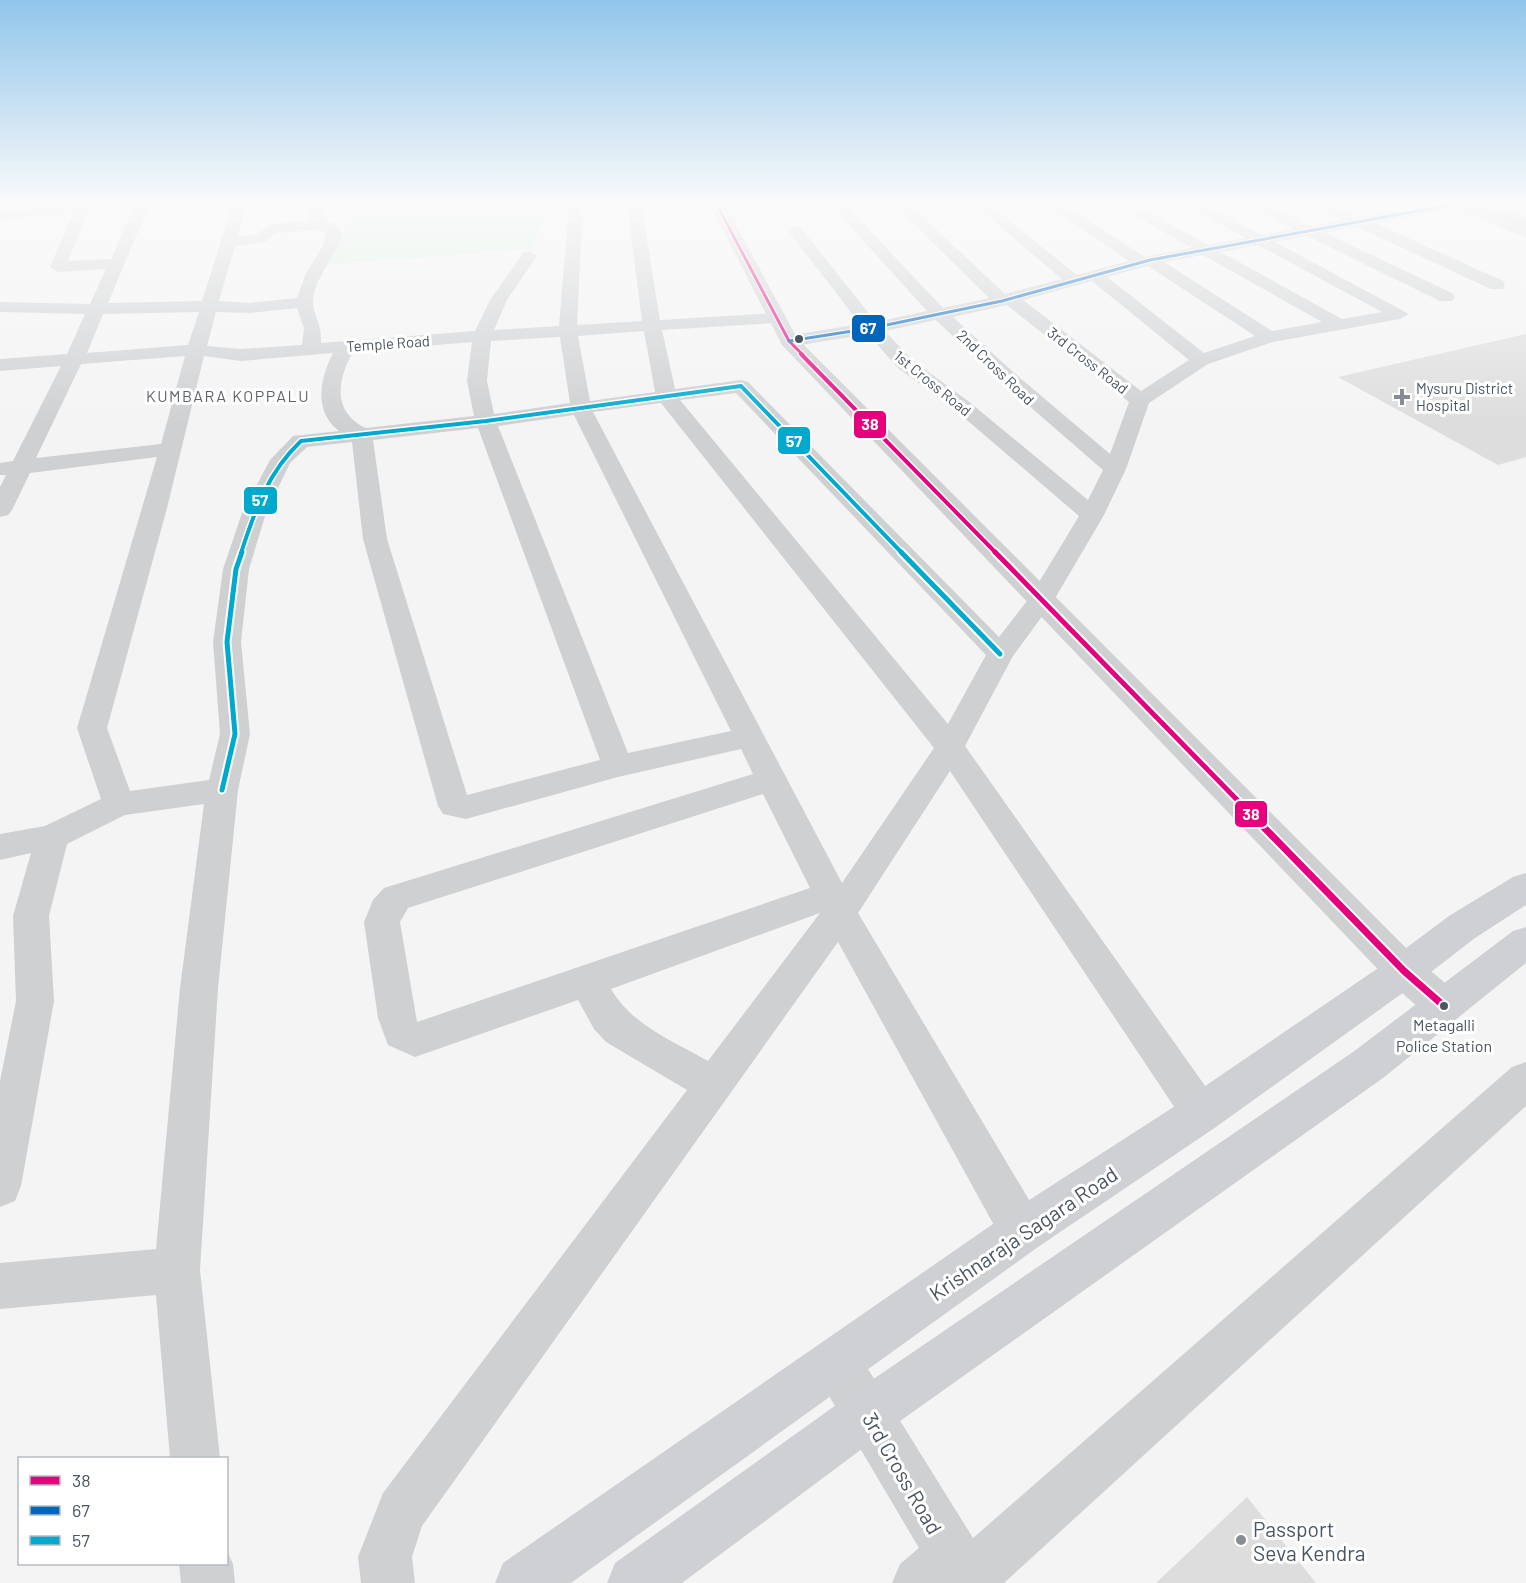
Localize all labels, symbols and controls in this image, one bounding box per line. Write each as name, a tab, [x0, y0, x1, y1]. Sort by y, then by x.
line badge: 67	[851, 314, 886, 343]
text: 67	[860, 318, 876, 337]
street label: 3rd Cross Road	[1044, 323, 1132, 397]
street label: 2nd Cross Road	[954, 326, 1038, 408]
street label: Temple Road	[346, 331, 430, 355]
unlabelled marker	[793, 333, 805, 345]
street label: 1st Cross Road	[891, 346, 975, 420]
place label: Mysuru District Hospital	[1416, 379, 1513, 414]
district label: KUMBARA KOPPALU	[146, 386, 310, 405]
marker: Mysuru District Hospital	[1393, 388, 1411, 406]
line badge: 38	[853, 410, 887, 439]
text: 38	[861, 414, 879, 433]
line badge: 57	[777, 426, 811, 455]
text: 57	[786, 431, 802, 450]
line badge: 57	[243, 486, 278, 515]
text: 57	[252, 490, 268, 509]
line badge: 38	[1234, 800, 1268, 828]
text: 38	[1242, 804, 1260, 823]
marker: Metagalli Police Station	[1438, 1000, 1450, 1012]
place label: Metagalli Police Station	[1396, 1015, 1492, 1055]
street label: Krishnaraja Sagara Road	[924, 1161, 1122, 1305]
street label: 3rd Cross Road	[858, 1408, 948, 1538]
legend	[18, 1457, 228, 1565]
text: 38	[72, 1469, 91, 1491]
text: 67	[72, 1499, 90, 1521]
place label: Passport Seva Kendra	[1253, 1516, 1366, 1565]
text: 57	[72, 1529, 90, 1551]
marker: Passport Seva Kendra	[1234, 1533, 1248, 1547]

